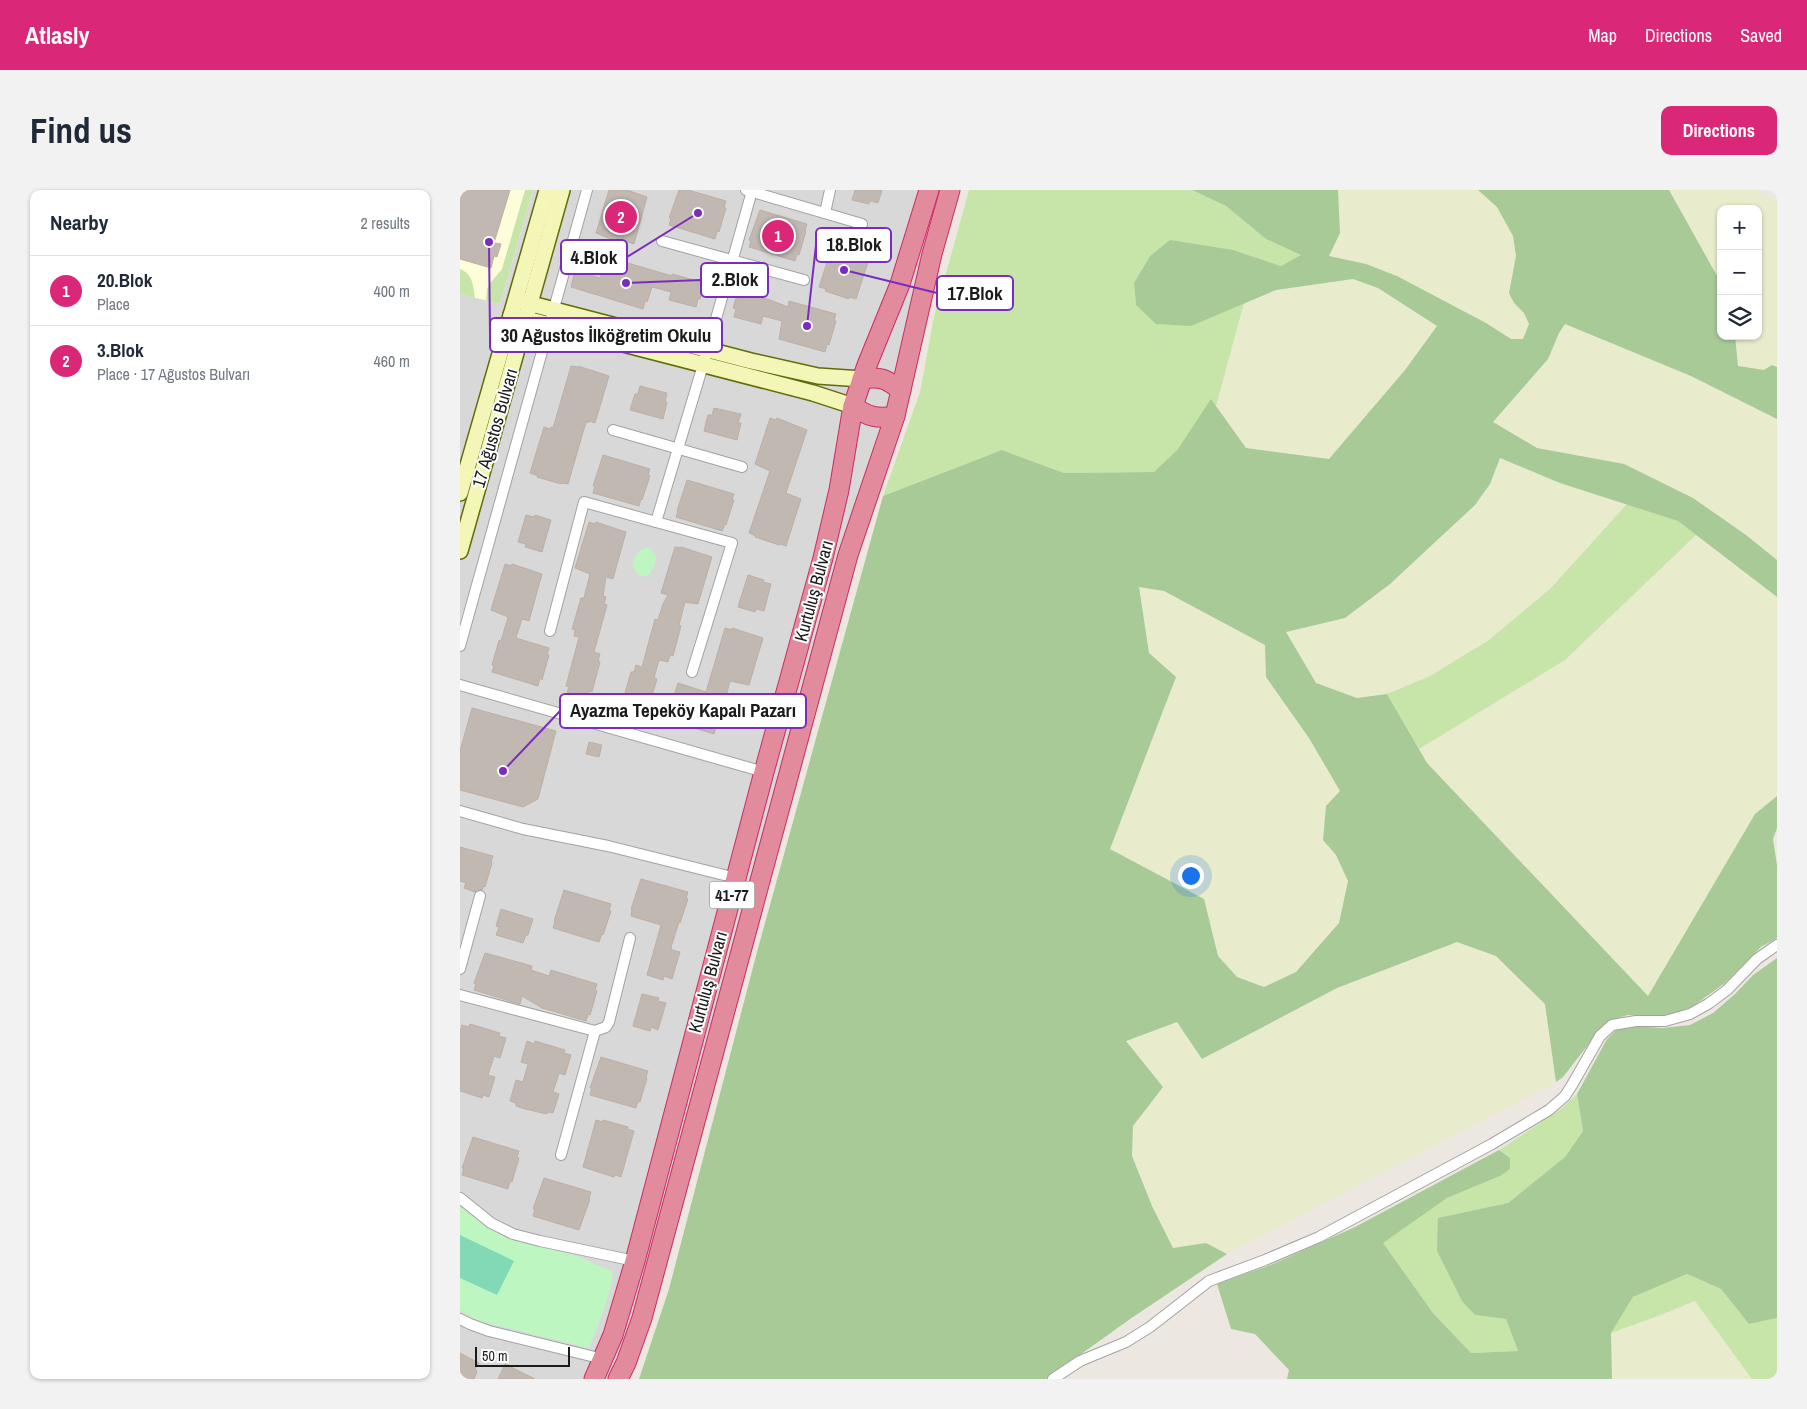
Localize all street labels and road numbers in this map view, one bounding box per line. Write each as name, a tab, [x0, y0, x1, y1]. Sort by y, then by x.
street label: 17 Ağustos Bulvarı	[466, 365, 523, 490]
street label: Kurtuluş Bulvarı	[788, 537, 839, 644]
road number: 41-77	[710, 882, 754, 908]
street label: Kurtuluş Bulvarı	[682, 928, 733, 1035]

